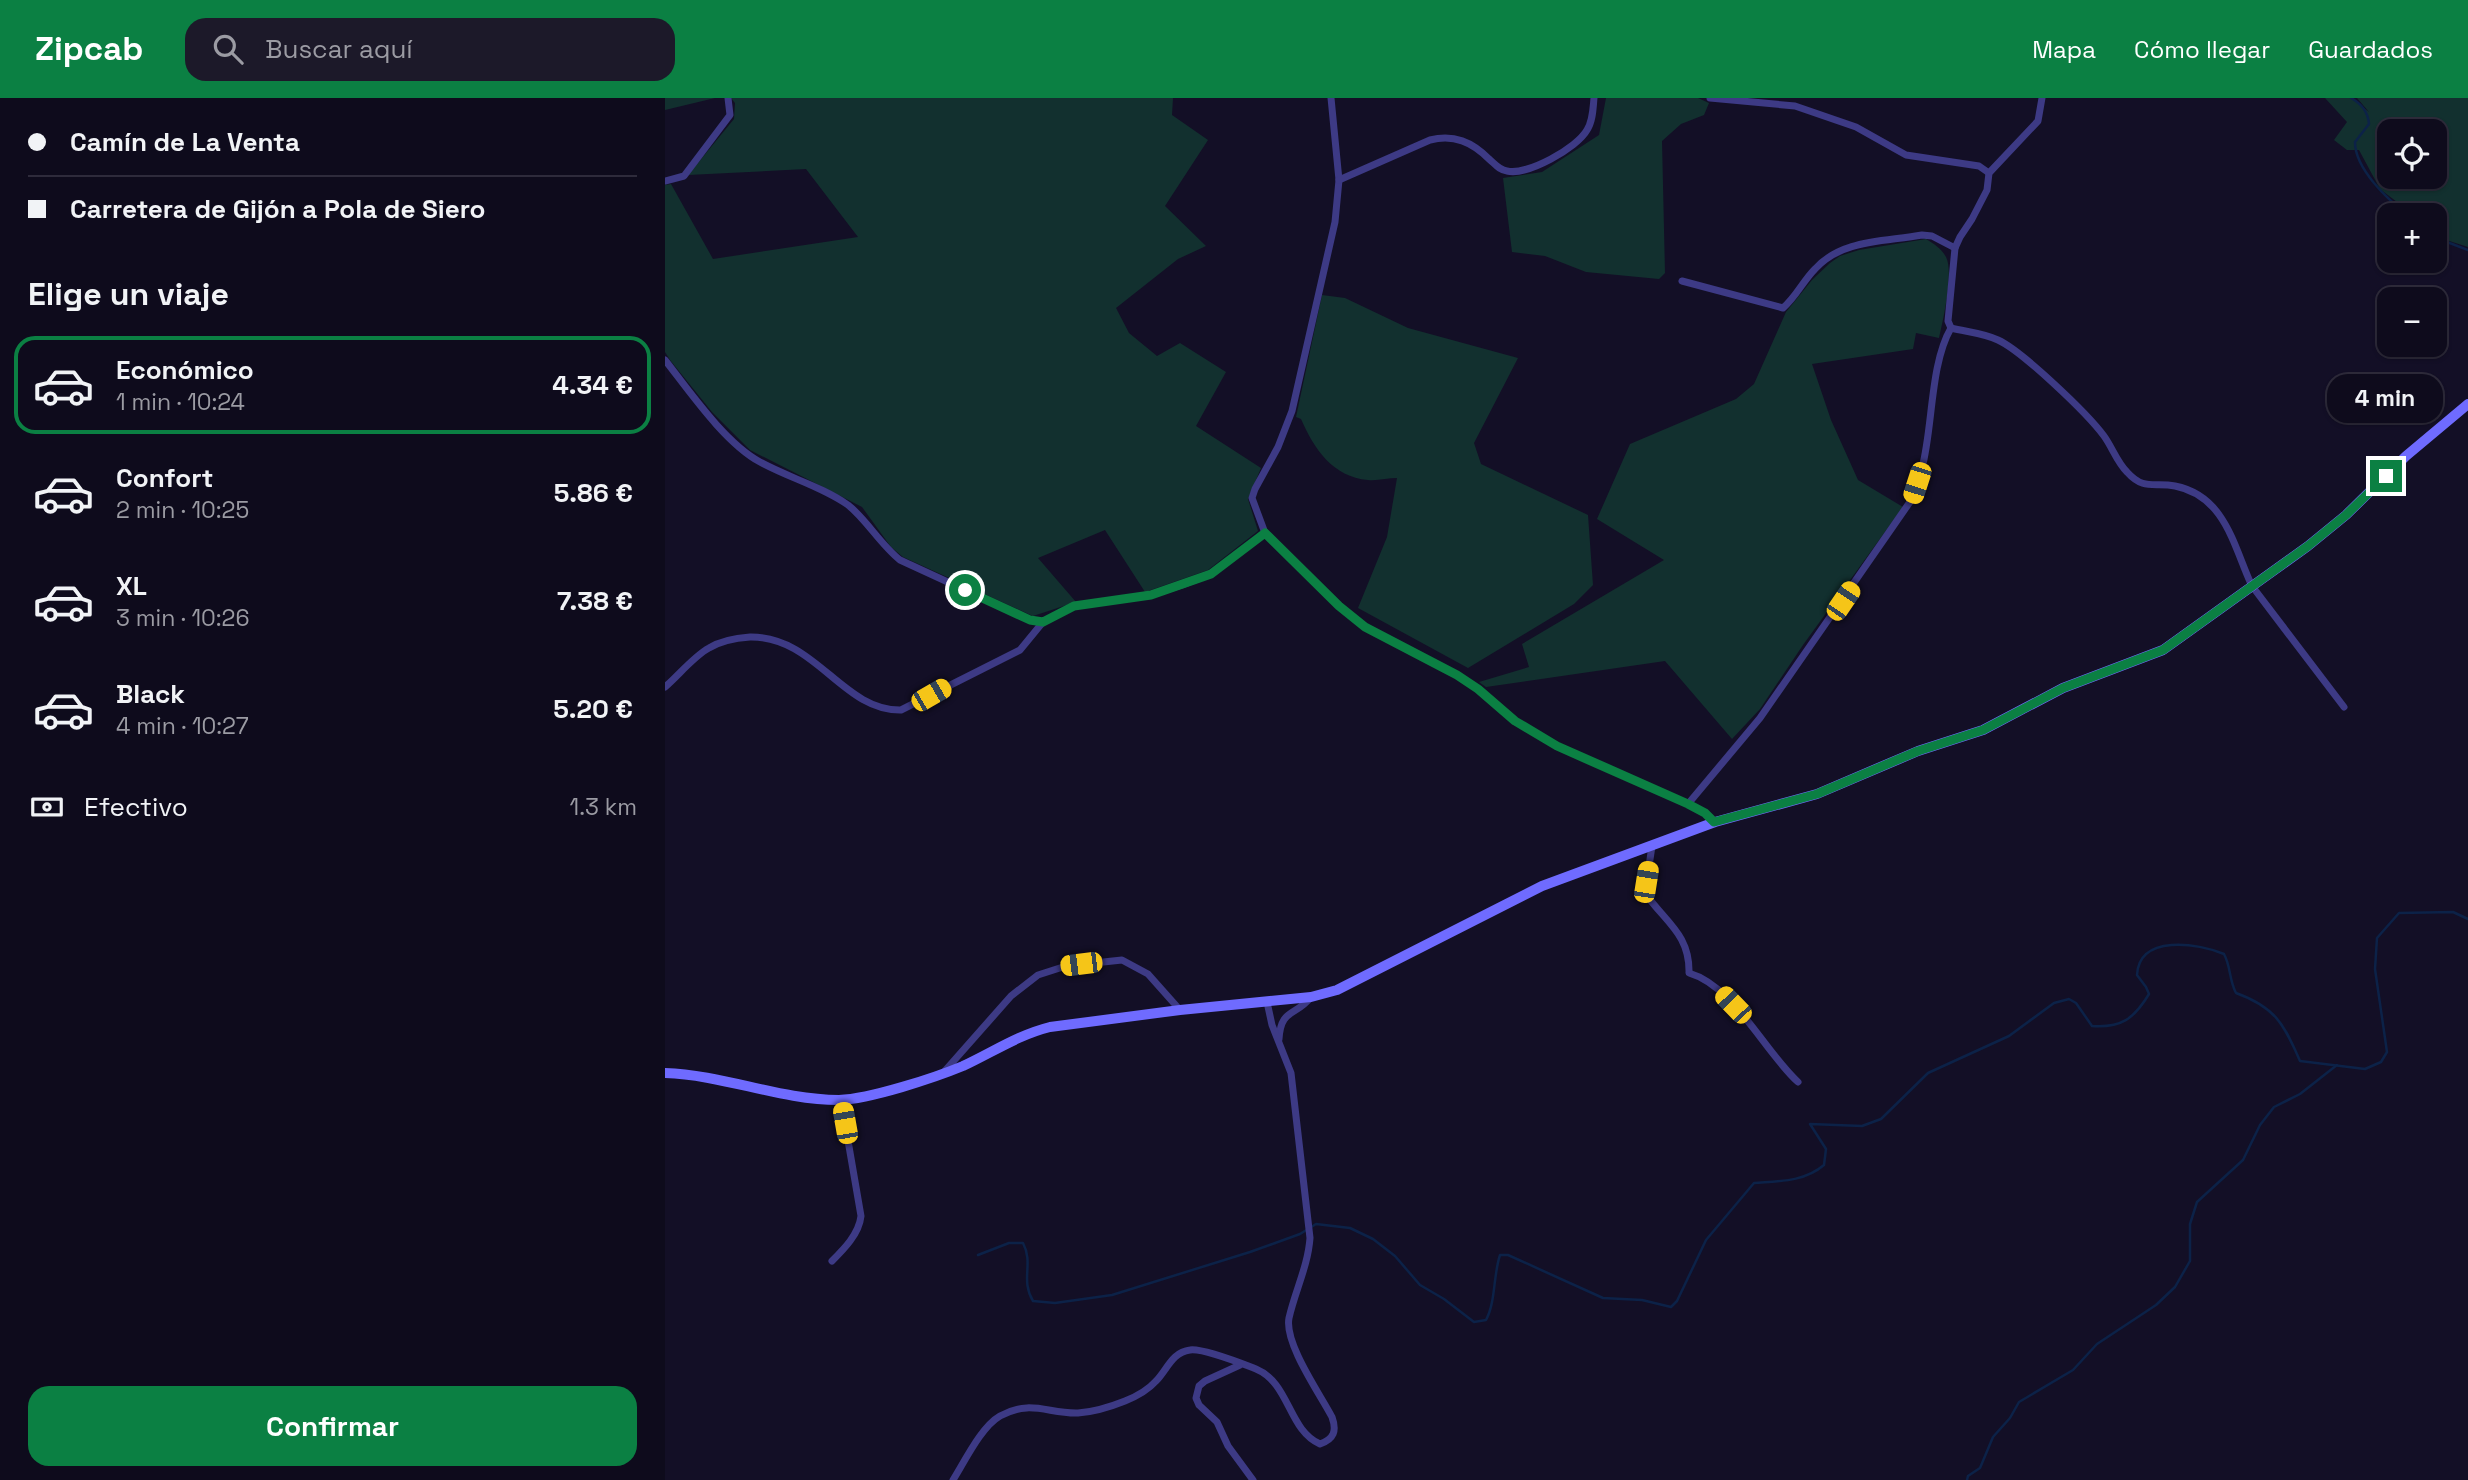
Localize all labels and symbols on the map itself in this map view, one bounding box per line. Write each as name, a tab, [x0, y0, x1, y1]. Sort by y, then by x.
callout: 4 min	[2328, 374, 2444, 424]
car	[1901, 460, 1934, 506]
route end	[2370, 460, 2402, 492]
route start	[949, 574, 981, 606]
car	[1823, 578, 1864, 624]
car	[908, 675, 955, 715]
car	[1633, 860, 1660, 904]
car	[1059, 951, 1104, 977]
car	[1711, 983, 1756, 1027]
car	[832, 1100, 859, 1146]

